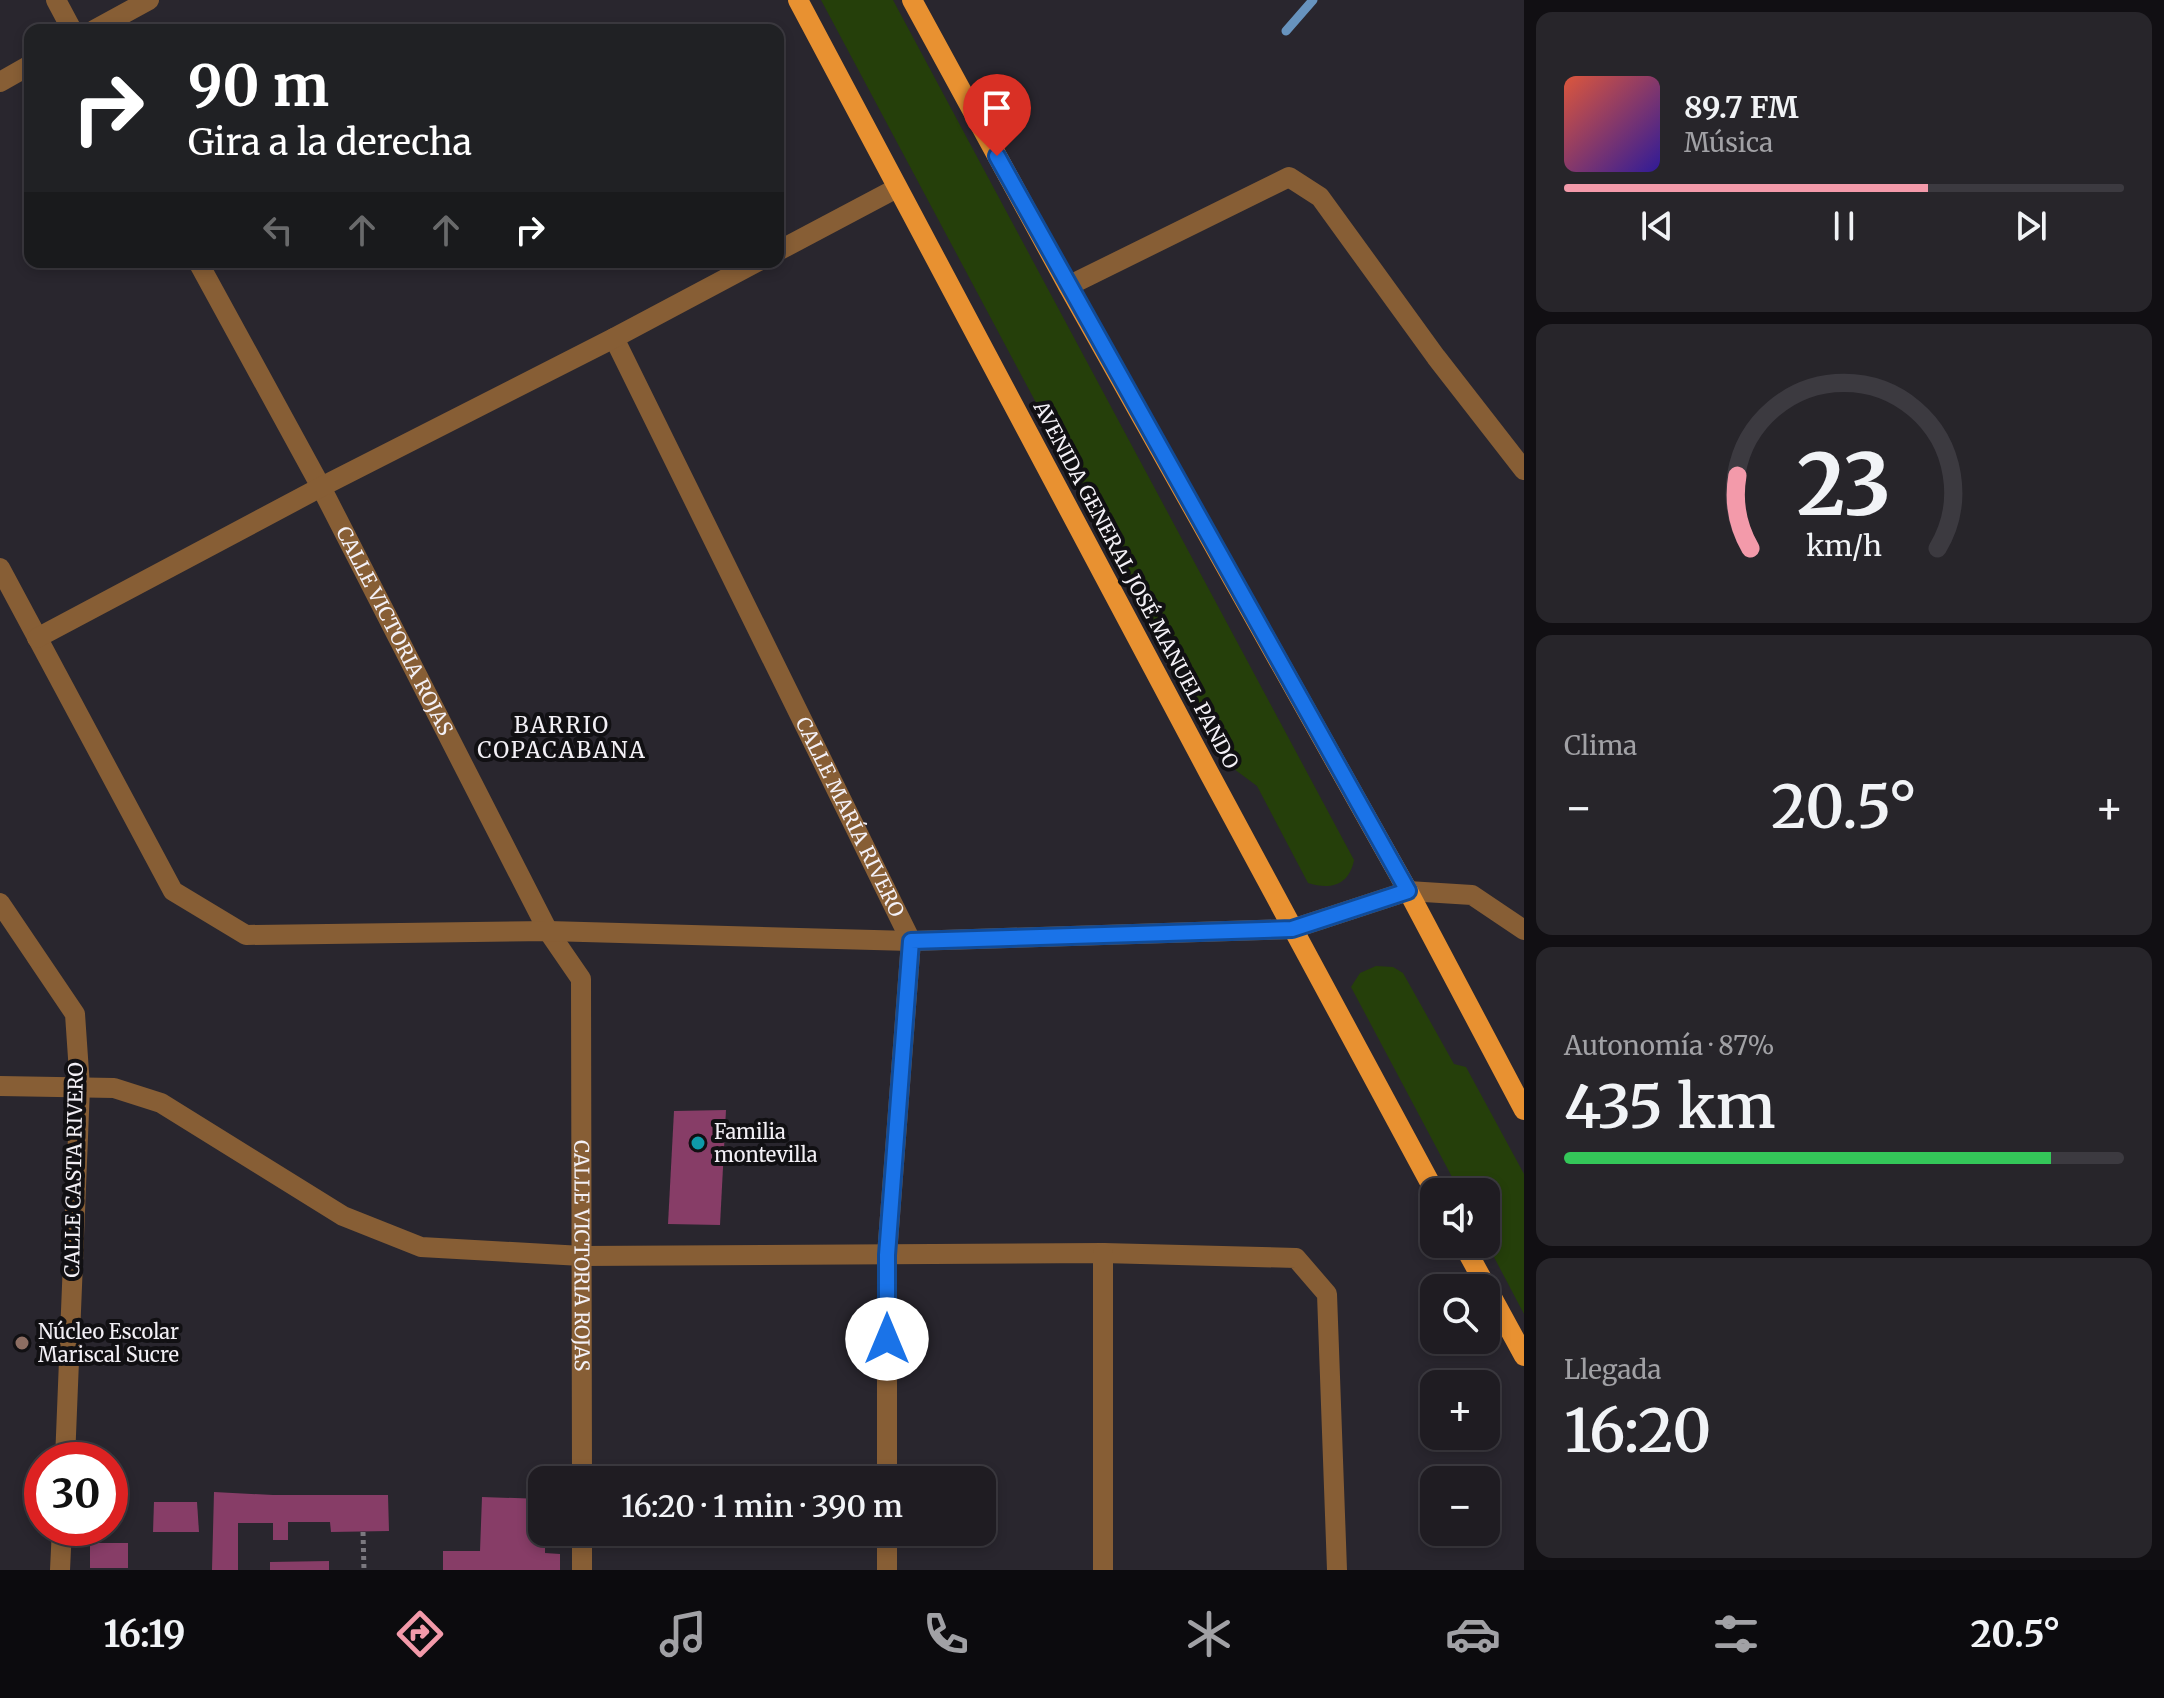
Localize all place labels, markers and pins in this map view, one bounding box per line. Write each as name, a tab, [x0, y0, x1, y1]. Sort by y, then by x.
pin	[963, 74, 1031, 156]
place label: Familia montevilla	[714, 1119, 818, 1167]
marker: Familia montevilla	[689, 1134, 707, 1152]
place label: Núcleo Escolar Mariscal Sucre	[38, 1319, 179, 1367]
marker: Núcleo Escolar Mariscal Sucre	[13, 1334, 31, 1352]

